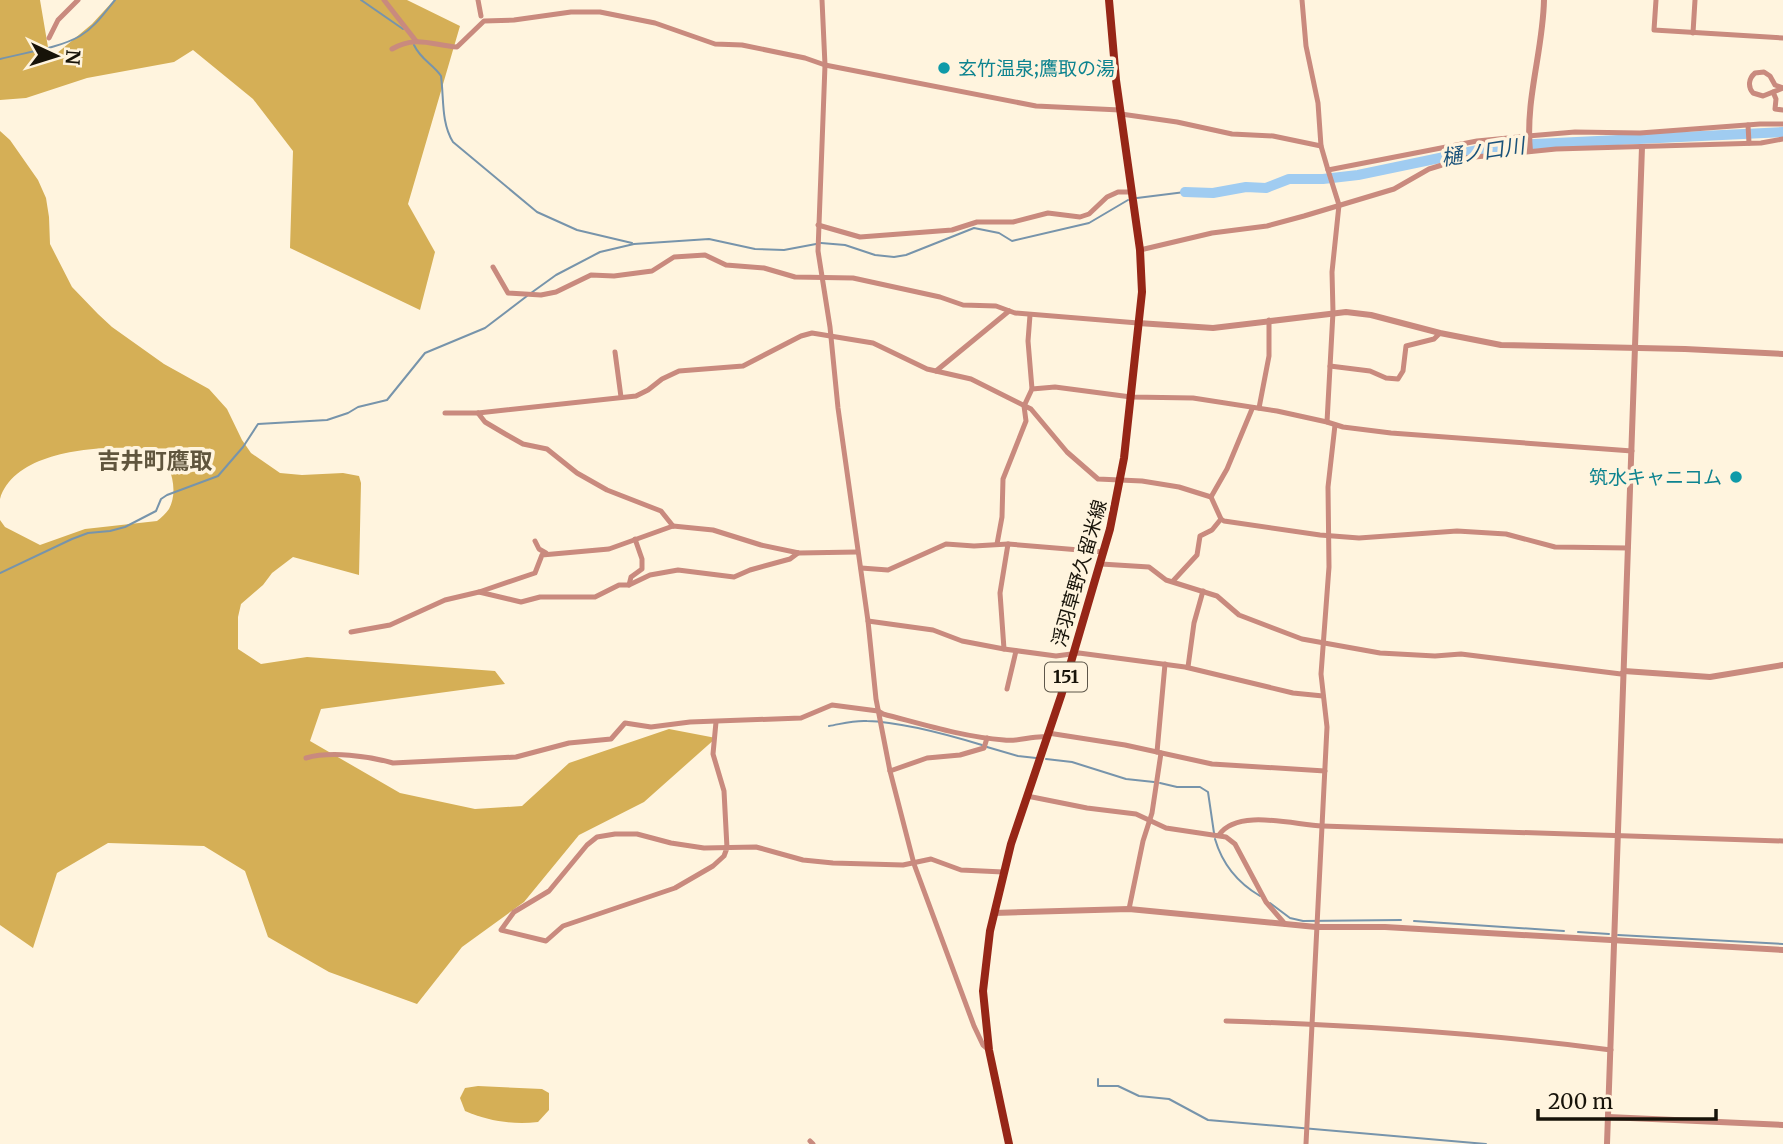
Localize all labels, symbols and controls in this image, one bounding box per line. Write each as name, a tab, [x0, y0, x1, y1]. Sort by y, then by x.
north arrow	[21, 21, 91, 91]
text: N	[60, 49, 85, 66]
place label: 玄竹温泉;鷹取の湯	[958, 56, 1115, 80]
marker: 玄竹温泉;鷹取の湯	[936, 60, 952, 76]
water label: 樋ノ口川	[1439, 131, 1528, 171]
district label: 吉井町鷹取	[98, 446, 213, 475]
place label: 筑水キャニコム	[1589, 465, 1722, 489]
marker: 筑水キャニコム	[1728, 469, 1744, 485]
street label: 浮羽草野久留米線	[1047, 497, 1111, 649]
road number: 151	[1045, 662, 1087, 692]
scale bar	[1538, 1078, 1716, 1122]
text: 200 m	[1548, 1088, 1613, 1115]

